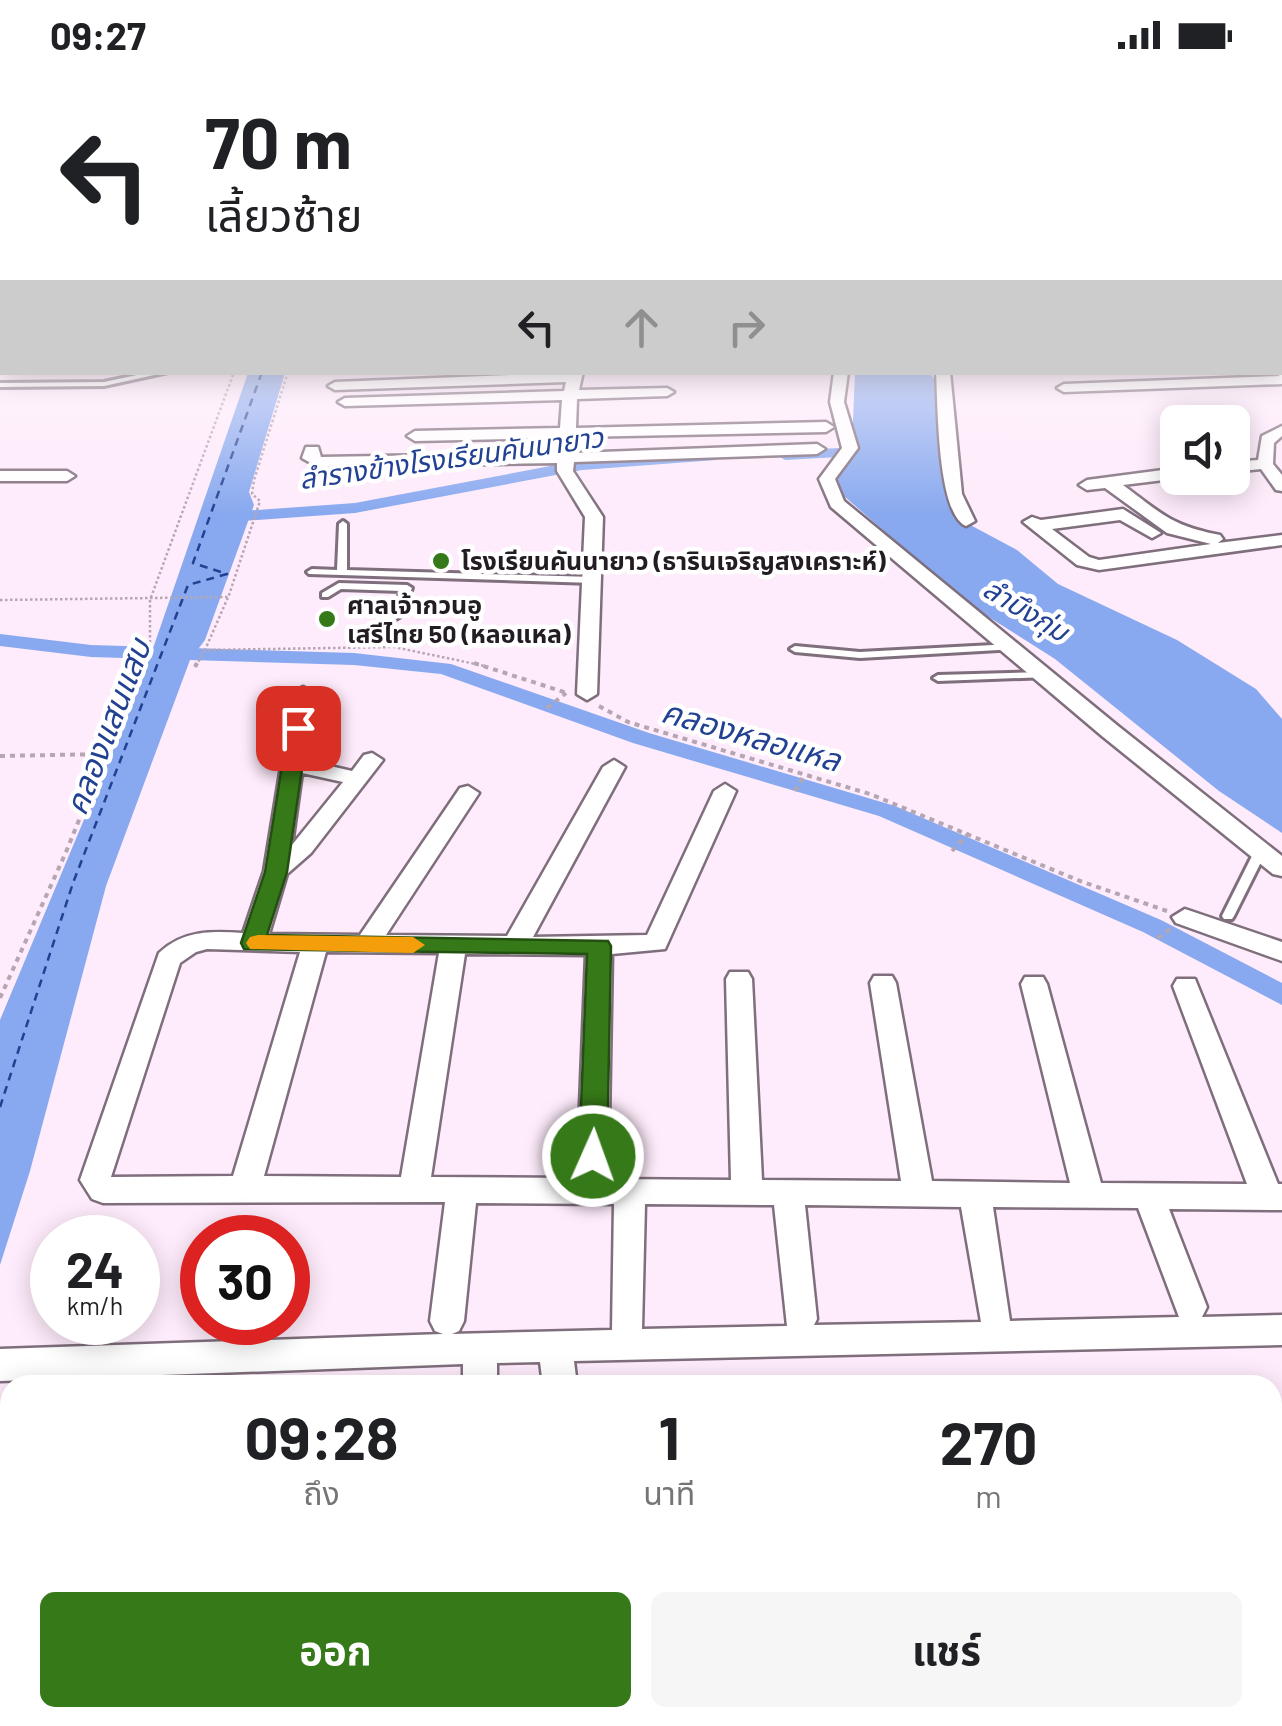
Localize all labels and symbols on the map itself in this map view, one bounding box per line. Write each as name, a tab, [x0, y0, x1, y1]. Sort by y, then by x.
water label: ลำรางข้างโรงเรียนคันนายาว	[297, 419, 606, 495]
place label: โรงเรียนคันนายาว (ธารินเจริญสงเคราะห์)	[461, 545, 886, 575]
marker: โรงเรียนคันนายาว (ธารินเจริญสงเคราะห์)	[430, 550, 452, 572]
water label: ลำบึงกุ่ม	[977, 571, 1077, 650]
place label: ศาลเจ้ากวนอู เสรีไทย 50 (หลอแหล)	[347, 589, 571, 648]
marker: ศาลเจ้ากวนอู เสรีไทย 50 (หลอแหล)	[316, 608, 338, 630]
water label: คลองแสนแสบ	[55, 631, 158, 819]
pin	[256, 686, 341, 771]
water label: คลองหลอแหล	[658, 690, 847, 778]
position arrow	[541, 1104, 645, 1208]
speed limit sign: 30	[180, 1215, 310, 1345]

